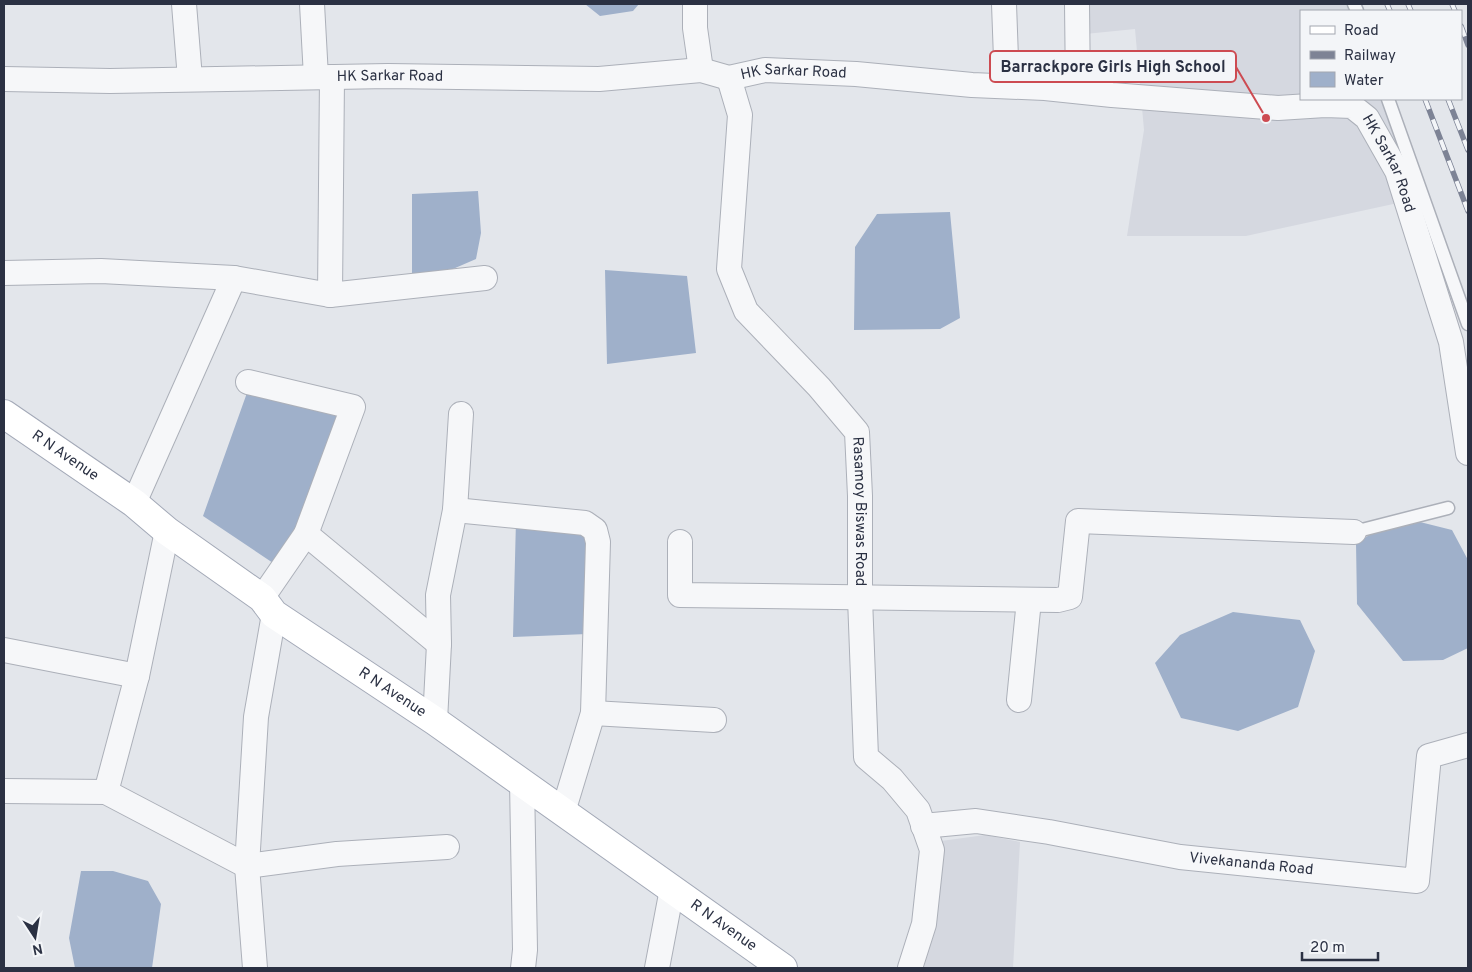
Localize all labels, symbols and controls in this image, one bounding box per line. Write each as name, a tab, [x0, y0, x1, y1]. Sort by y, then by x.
legend	[1300, 10, 1462, 100]
text: Road	[1344, 22, 1379, 41]
text: Railway	[1344, 47, 1396, 66]
callout: Barrackpore Girls High School	[990, 51, 1236, 82]
text: Barrackpore Girls High School	[1000, 58, 1226, 78]
street label: HK Sarkar Road	[739, 60, 847, 85]
street label: HK Sarkar Road	[336, 66, 443, 86]
text: Water	[1344, 72, 1384, 91]
street label: HK Sarkar Road	[1357, 111, 1419, 215]
street label: R N Avenue	[28, 426, 102, 485]
street label: Rasamoy Biswas Road	[848, 436, 870, 586]
street label: R N Avenue	[355, 663, 430, 722]
street label: Vivekananda Road	[1188, 848, 1314, 880]
street label: R N Avenue	[686, 896, 760, 956]
north arrow	[10, 912, 60, 962]
scale bar	[1302, 930, 1378, 962]
text: N	[31, 939, 44, 958]
text: 20 m	[1310, 939, 1345, 958]

